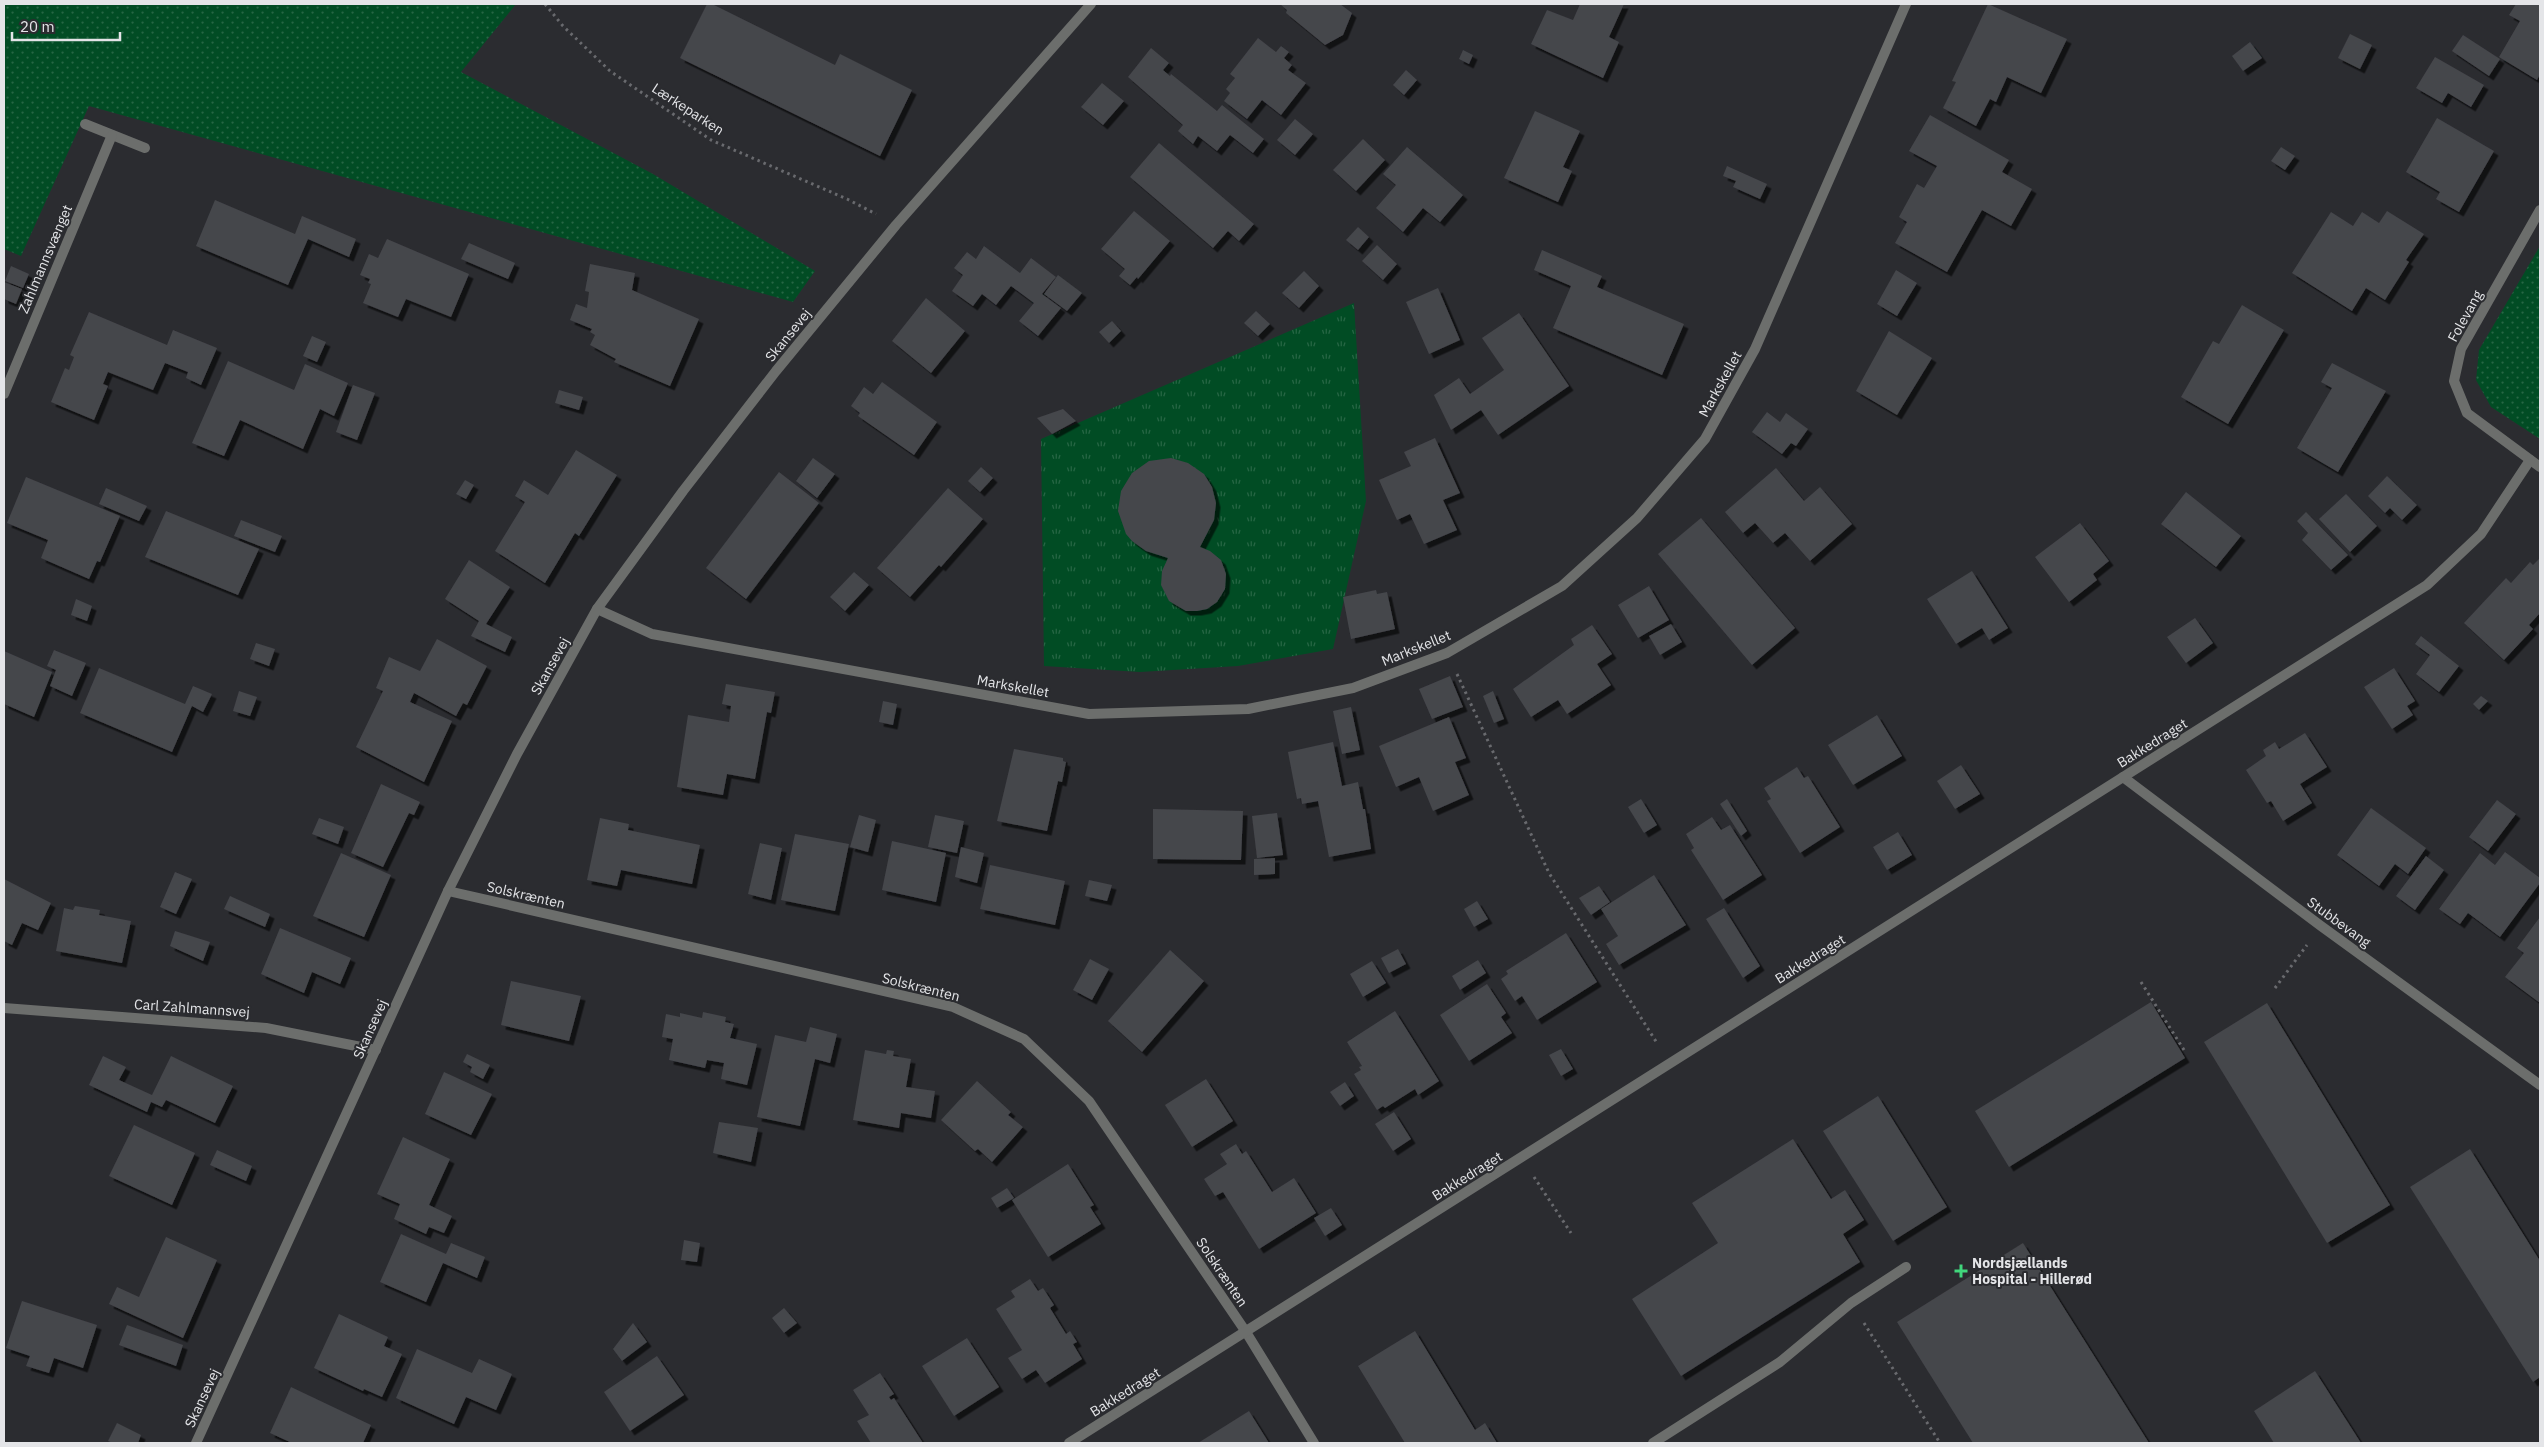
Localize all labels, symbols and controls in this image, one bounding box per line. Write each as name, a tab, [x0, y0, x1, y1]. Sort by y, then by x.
scale bar	[12, 10, 120, 42]
text: 20 m	[20, 17, 55, 36]
street label: Lærkeparken	[648, 79, 728, 139]
street label: Zahlmannsvænget	[14, 202, 76, 316]
street label: Folevang	[2443, 286, 2487, 345]
street label: Skansevej	[761, 305, 815, 365]
street label: Markskellet	[1694, 348, 1746, 420]
street label: Markskellet	[1379, 626, 1453, 670]
street label: Skansevej	[527, 634, 573, 698]
street label: Markskellet	[975, 671, 1051, 701]
street label: Bakkedraget	[2114, 714, 2191, 772]
street label: Solskrænten	[485, 877, 567, 913]
street label: Stubbevang	[2304, 893, 2375, 951]
street label: Bakkedraget	[1772, 930, 1849, 988]
street label: Solskrænten	[880, 969, 962, 1005]
street label: Carl Zahlmannsvej	[134, 995, 250, 1021]
street label: Skansevej	[349, 996, 391, 1062]
street label: Bakkedraget	[1429, 1147, 1506, 1205]
street label: Solskrænten	[1192, 1234, 1252, 1310]
place label: Nordsjællands Hospital - Hillerød	[1972, 1254, 2092, 1288]
marker: Nordsjællands Hospital - Hillerød	[1954, 1264, 1968, 1278]
street label: Bakkedraget	[1087, 1363, 1164, 1421]
street label: Skansevej	[180, 1366, 224, 1430]

